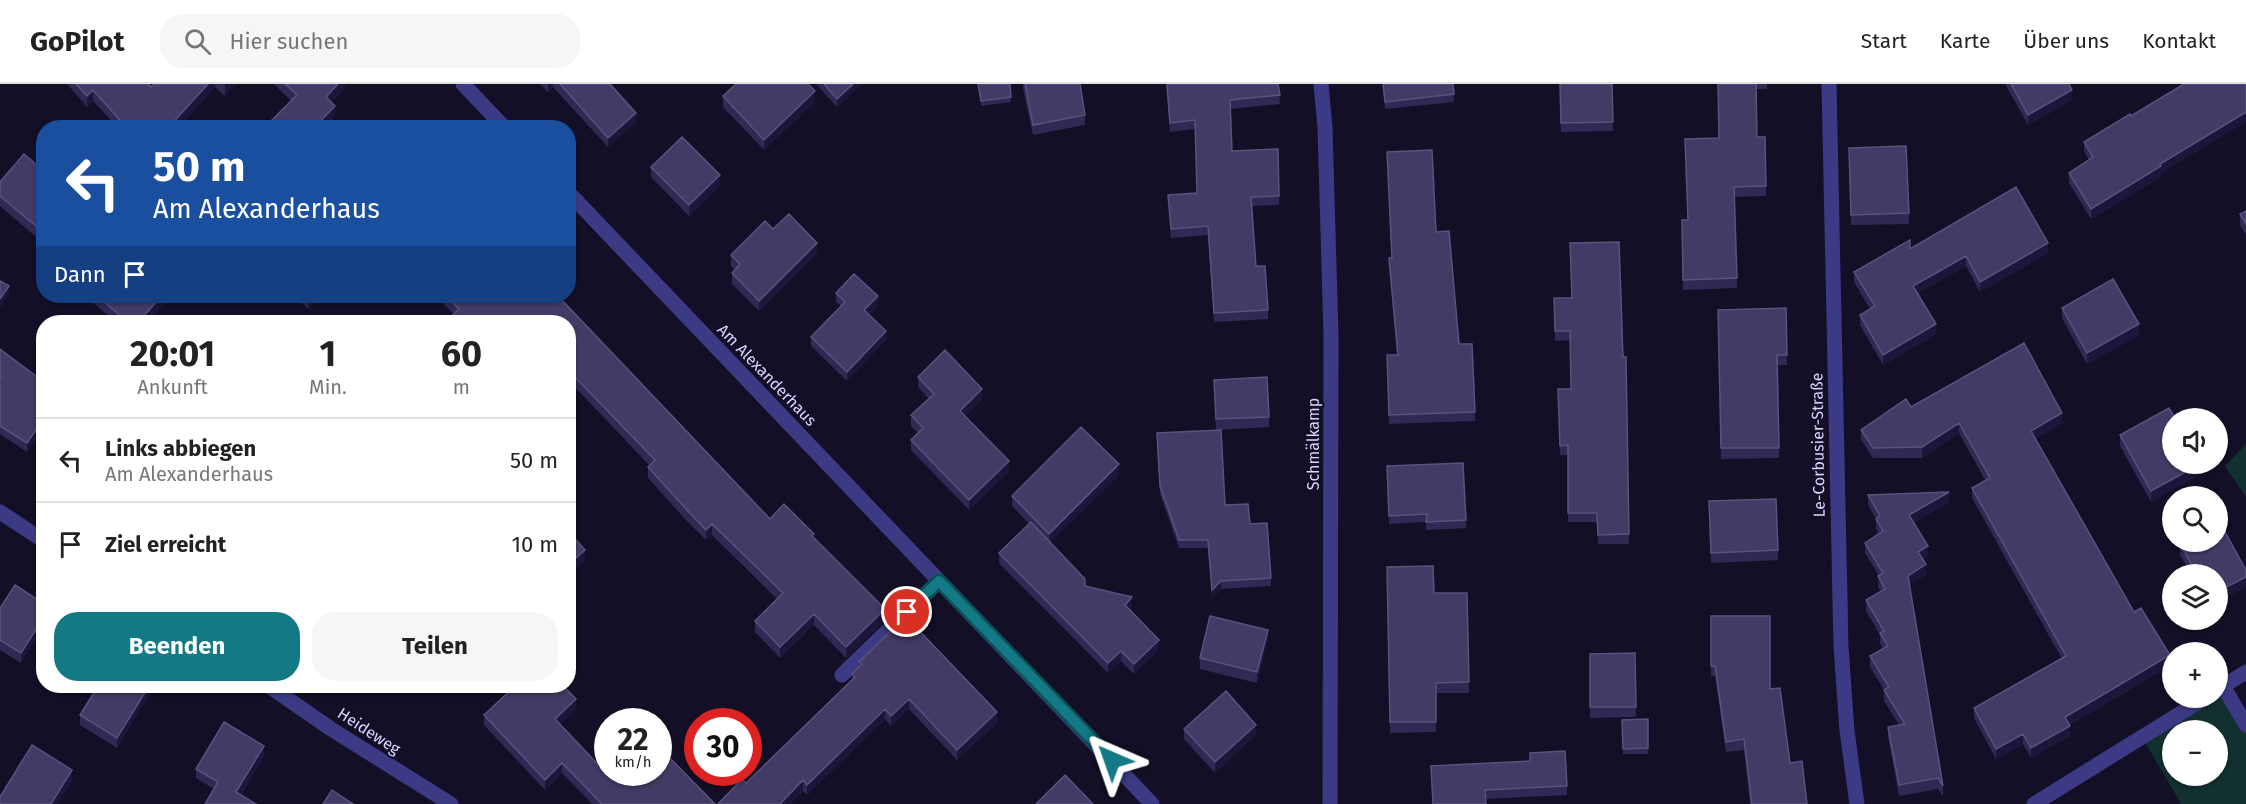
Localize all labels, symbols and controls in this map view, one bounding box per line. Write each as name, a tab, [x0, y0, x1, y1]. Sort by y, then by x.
search box	[160, 14, 580, 68]
text: GoPilot	[30, 25, 124, 58]
icon: search	[181, 25, 214, 58]
text: Hier suchen	[229, 28, 348, 55]
text: Start	[1861, 28, 1907, 54]
text: Karte	[1940, 28, 1990, 54]
text: Über uns	[2023, 28, 2109, 54]
text: Kontakt	[2142, 28, 2216, 54]
text: 50 m	[153, 142, 246, 192]
icon: left	[54, 144, 132, 222]
text: Am Alexanderhaus	[153, 193, 380, 225]
icon: arrive	[118, 258, 151, 291]
text: Dann	[54, 261, 106, 288]
street label: Am Alexanderhaus	[713, 320, 821, 430]
text: 20:01	[130, 332, 215, 376]
text: 1	[320, 332, 336, 376]
text: 60	[441, 332, 482, 376]
street label: Le-Corbusier-Straße	[1807, 372, 1829, 518]
text: Ankunft	[137, 375, 208, 399]
text: Min.	[309, 375, 347, 399]
text: m	[453, 375, 470, 399]
street label: Schmälkamp	[1304, 398, 1323, 490]
map controls	[2162, 408, 2228, 786]
button: sound	[2162, 408, 2228, 474]
text: Links abbiegen	[105, 435, 256, 462]
icon: left	[54, 444, 87, 477]
text: 50 m	[510, 447, 558, 474]
text: Am Alexanderhaus	[105, 462, 273, 486]
button: search	[2162, 486, 2228, 552]
icon: arrive	[54, 528, 87, 561]
text: Ziel erreicht	[105, 531, 226, 558]
text: 10 m	[512, 531, 558, 558]
button: layers	[2162, 564, 2228, 630]
pin	[881, 586, 932, 637]
icon: arrive	[890, 595, 923, 628]
button: Beenden	[54, 612, 300, 681]
button: Teilen	[312, 612, 558, 681]
button: +	[2162, 642, 2228, 708]
street label: Heideweg	[334, 704, 404, 759]
speed limit sign: 30	[684, 708, 762, 786]
button: −	[2162, 720, 2228, 786]
text: 22	[617, 722, 649, 758]
position arrow	[1080, 728, 1144, 792]
text: km/h	[614, 753, 652, 771]

